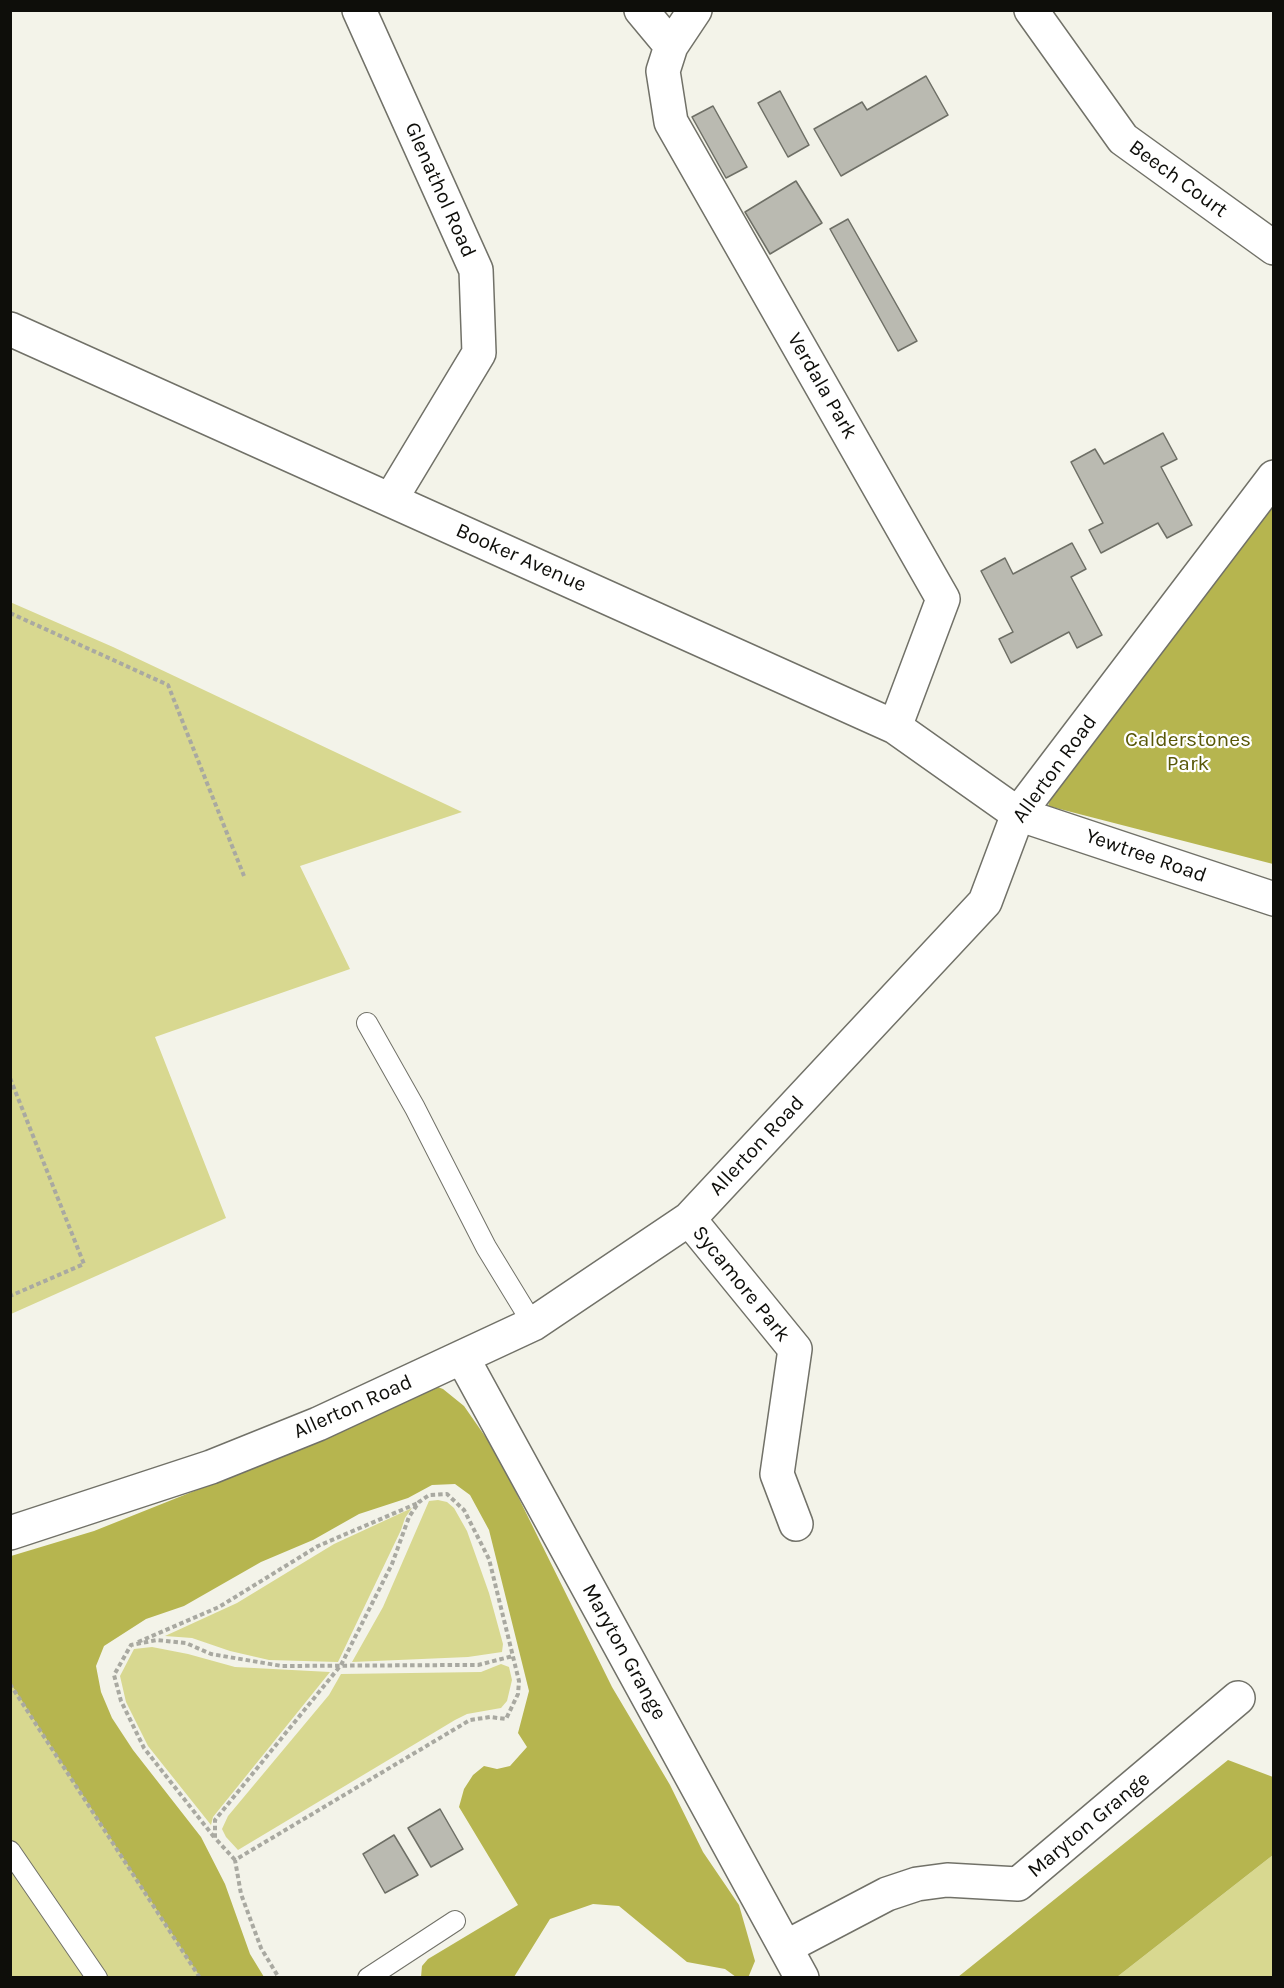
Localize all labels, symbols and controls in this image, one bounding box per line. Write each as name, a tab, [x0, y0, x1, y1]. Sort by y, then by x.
street label: Glenathol Road	[399, 118, 481, 262]
street label: Beech Court	[1124, 135, 1232, 223]
street label: Verdala Park	[781, 328, 863, 444]
street label: Booker Avenue	[452, 518, 590, 598]
street label: Allerton Road	[1007, 710, 1103, 828]
park label: Calderstones Park	[1125, 727, 1251, 777]
street label: Yewtree Road	[1082, 823, 1210, 889]
street label: Allerton Road	[704, 1091, 810, 1201]
street label: Sycamore Park	[687, 1221, 795, 1347]
street label: Allerton Road	[290, 1370, 416, 1444]
street label: Maryton Grange	[576, 1580, 672, 1724]
street label: Maryton Grange	[1023, 1767, 1155, 1883]

